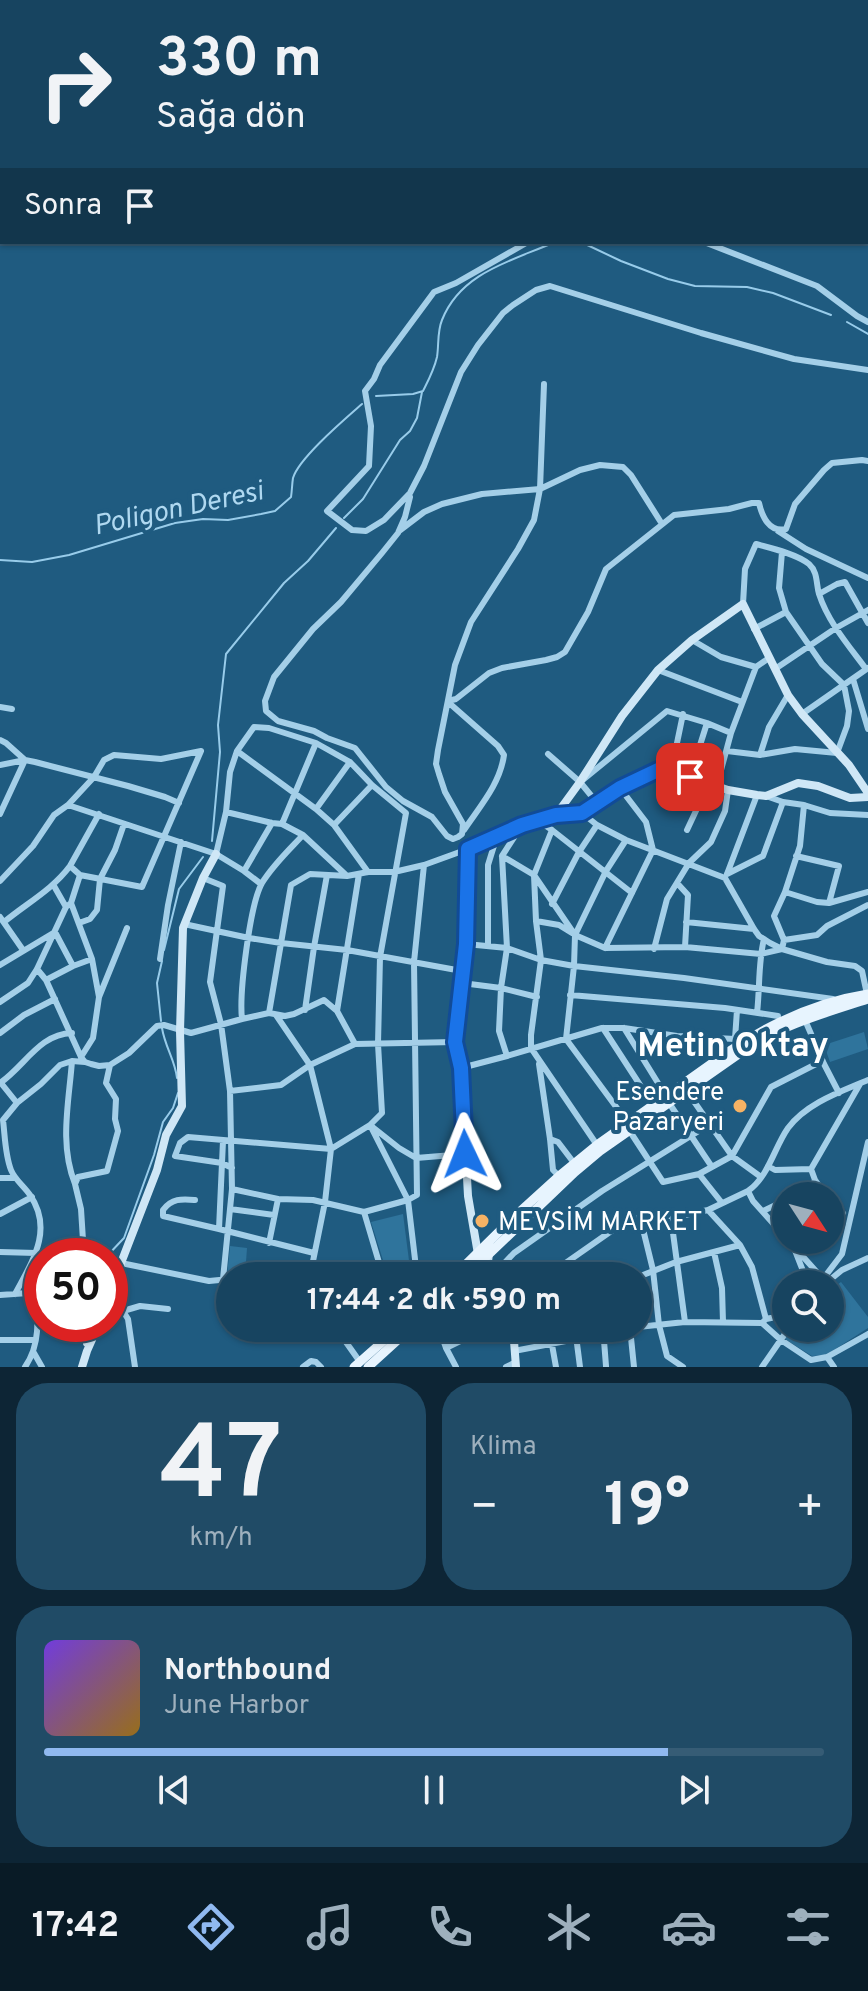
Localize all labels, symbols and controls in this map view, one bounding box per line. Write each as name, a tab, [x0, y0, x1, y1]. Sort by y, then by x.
text: 330 m	[156, 26, 322, 96]
icon: right	[24, 32, 128, 136]
text: Sağa dön	[156, 95, 306, 141]
icon: arrive	[118, 184, 162, 228]
text: Sonra	[24, 188, 102, 225]
water label: Poligon Deresi	[90, 474, 269, 546]
pin	[656, 743, 724, 811]
icon: arrive	[668, 755, 712, 799]
district label: Metin Oktay	[637, 1026, 829, 1069]
place label: Esendere Pazaryeri	[613, 1077, 724, 1140]
marker: Esendere Pazaryeri	[731, 1097, 749, 1115]
position arrow	[423, 1112, 507, 1196]
north arrow	[772, 1182, 844, 1254]
map controls	[772, 1182, 844, 1342]
place label: MEVSİM MARKET	[498, 1206, 703, 1240]
marker: MEVSİM MARKET	[473, 1212, 491, 1230]
speed limit sign: 50	[24, 1238, 128, 1342]
button: search	[772, 1270, 844, 1342]
text: 17:44 · 2 dk · 590 m	[307, 1283, 561, 1320]
text: 47	[160, 1404, 282, 1536]
text: Klima	[470, 1431, 536, 1464]
text: 19°	[604, 1471, 690, 1547]
text: −	[470, 1481, 498, 1537]
text: +	[796, 1481, 824, 1537]
text: km/h	[189, 1522, 253, 1555]
text: Northbound	[164, 1653, 331, 1690]
text: June Harbor	[164, 1690, 309, 1723]
icon: previous	[152, 1768, 196, 1812]
icon: pause	[412, 1768, 456, 1812]
icon: next	[672, 1768, 716, 1812]
icon: directions	[183, 1899, 239, 1955]
icon: music	[302, 1899, 358, 1955]
icon: phone	[422, 1899, 478, 1955]
icon: climate	[541, 1899, 597, 1955]
icon: car	[661, 1899, 717, 1955]
icon: filters	[780, 1899, 836, 1955]
text: 17:42	[32, 1904, 119, 1950]

